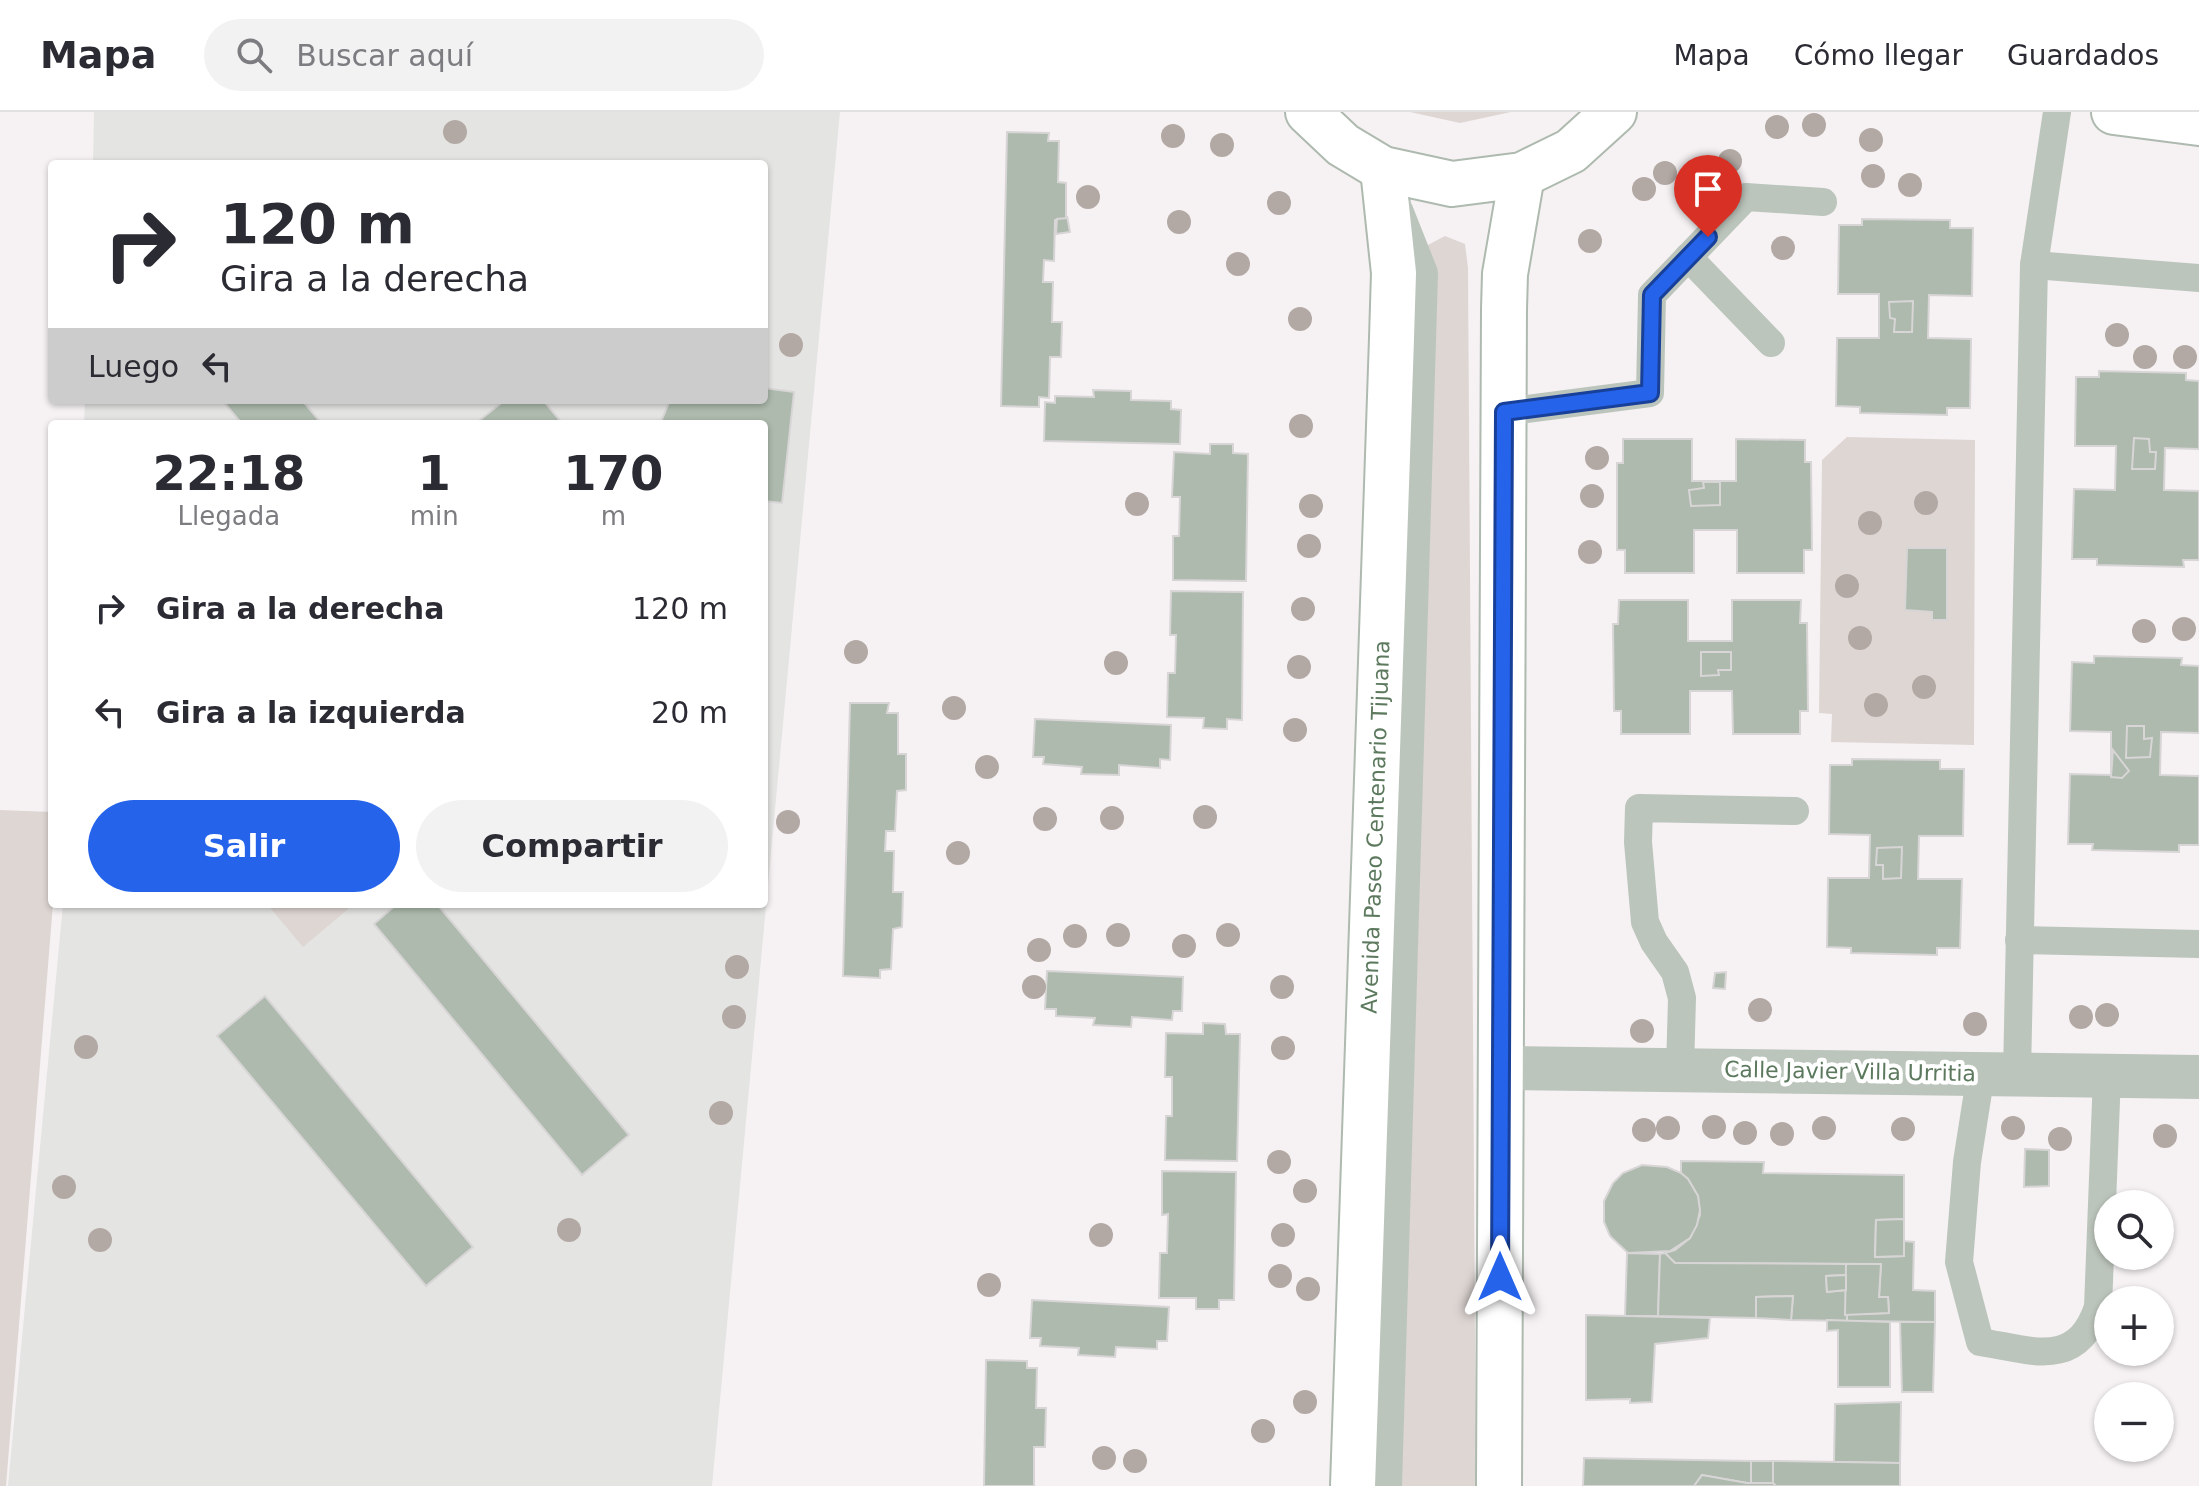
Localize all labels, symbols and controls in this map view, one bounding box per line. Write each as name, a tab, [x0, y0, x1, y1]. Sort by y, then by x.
search box	[204, 19, 764, 91]
text: Mapa	[40, 33, 156, 77]
icon: search	[232, 33, 276, 77]
text: Buscar aquí	[296, 38, 473, 73]
text: Mapa	[1673, 39, 1750, 72]
text: Cómo llegar	[1794, 39, 1963, 72]
text: Guardados	[2007, 39, 2159, 72]
pin	[1674, 155, 1742, 237]
icon: arrive	[1686, 167, 1730, 211]
text: 120 m	[220, 191, 415, 256]
icon: right	[88, 192, 192, 296]
text: Gira a la derecha	[220, 258, 529, 299]
icon: left	[195, 344, 239, 388]
text: Luego	[88, 349, 179, 384]
text: 22:18	[152, 445, 305, 501]
text: 1	[418, 445, 451, 501]
text: 170	[563, 445, 663, 501]
text: Llegada	[178, 501, 280, 531]
text: min	[410, 501, 459, 531]
text: m	[601, 501, 626, 531]
icon: right	[88, 586, 132, 630]
text: Gira a la derecha	[156, 591, 444, 626]
text: 120 m	[632, 591, 728, 626]
street label: Avenida Paseo Centenario Tijuana	[1356, 640, 1395, 1014]
icon: left	[88, 690, 132, 734]
text: Gira a la izquierda	[156, 695, 466, 730]
text: 20 m	[651, 695, 728, 730]
button: Salir	[88, 800, 400, 892]
button: Compartir	[416, 800, 728, 892]
street label: Calle Javier Villa Urritia	[1724, 1057, 1976, 1086]
map controls	[2094, 1190, 2174, 1462]
button: search	[2094, 1190, 2174, 1270]
position arrow	[1458, 1235, 1542, 1319]
button: +	[2094, 1286, 2174, 1366]
button: −	[2094, 1382, 2174, 1462]

